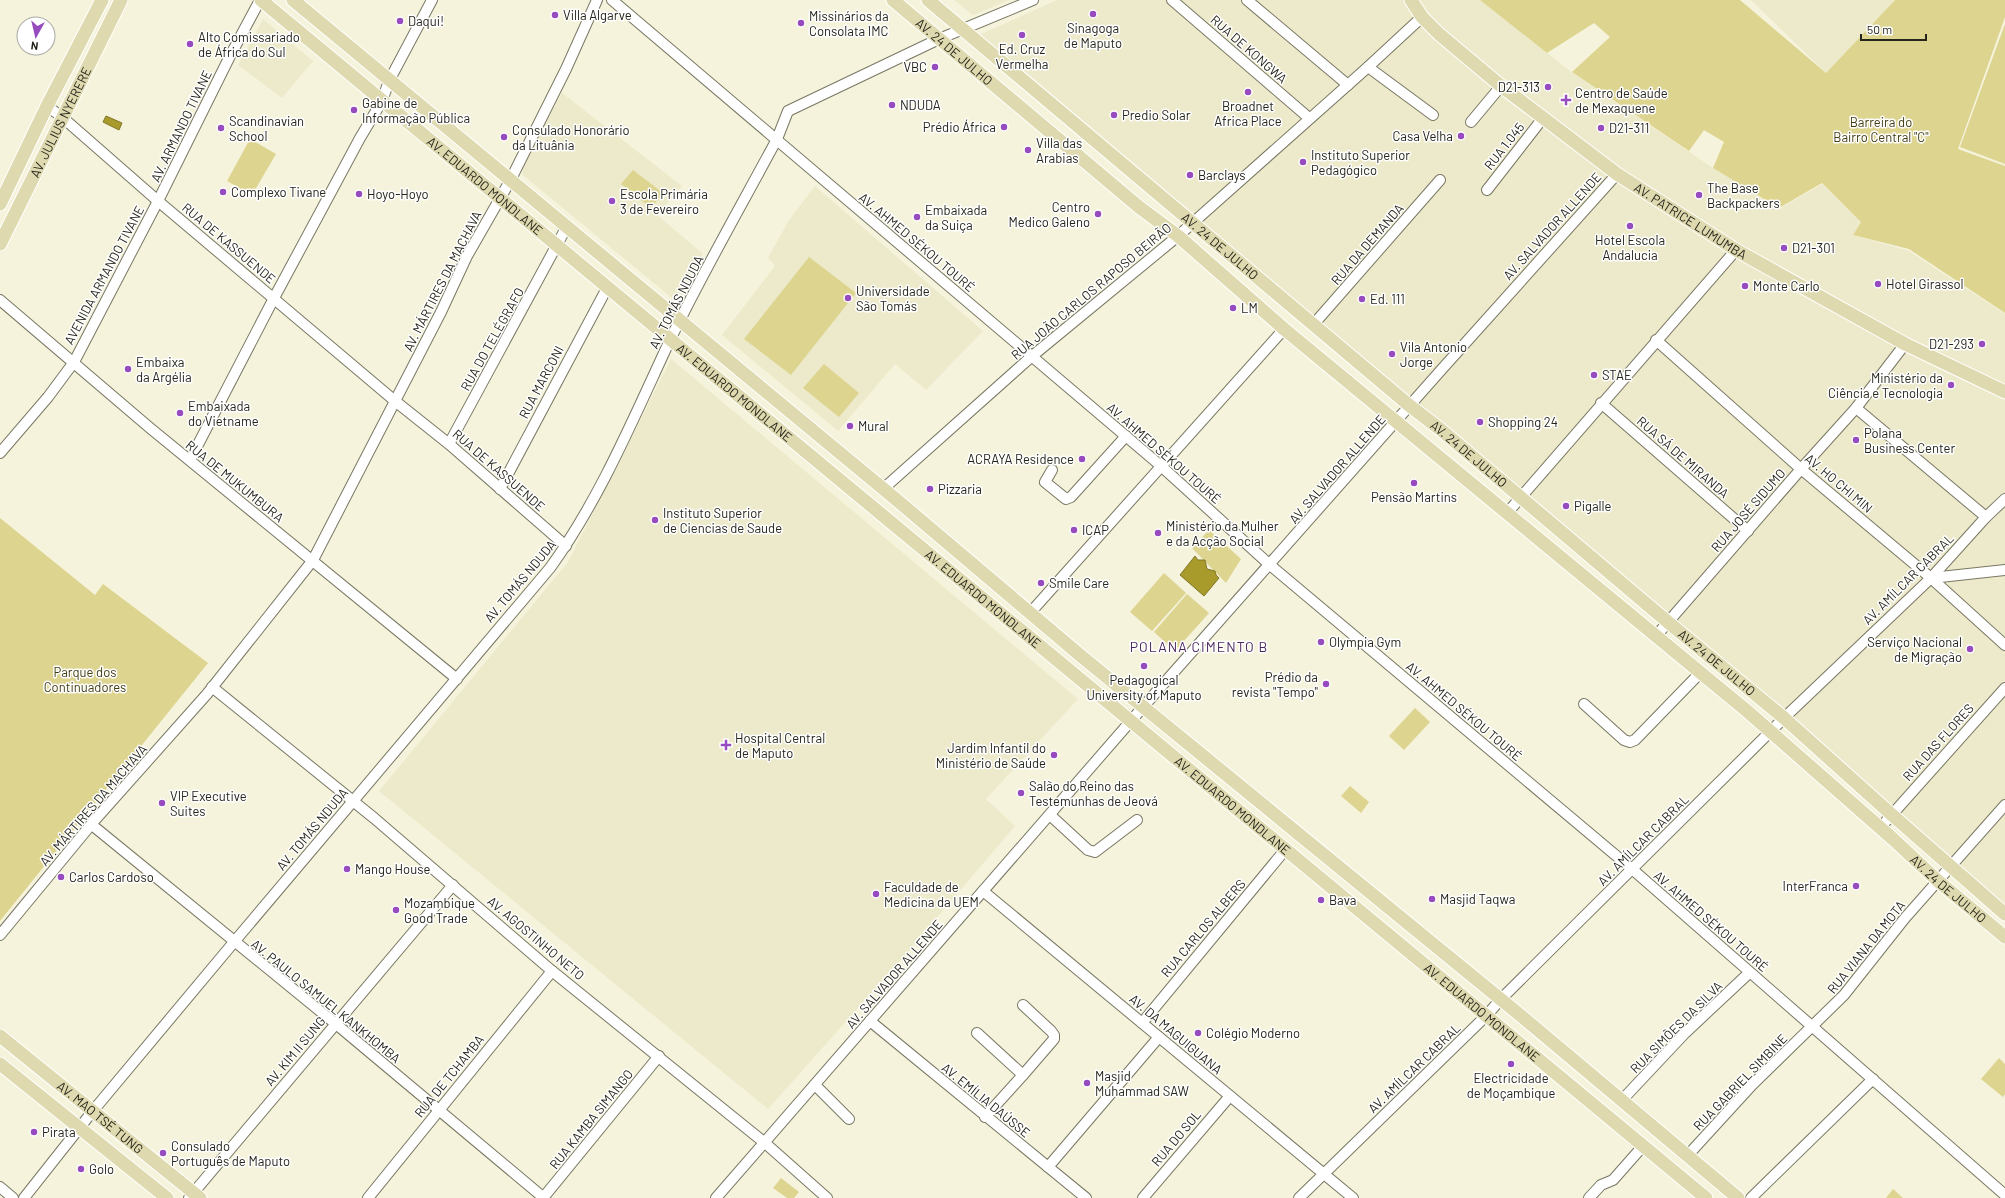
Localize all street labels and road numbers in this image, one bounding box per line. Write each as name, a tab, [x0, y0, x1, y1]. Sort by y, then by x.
street label: RUA DE KONGWA	[1208, 12, 1291, 87]
street label: AV. 24 DE JULHO	[912, 15, 996, 88]
street label: AV. JULIUS NYERERE	[26, 64, 95, 180]
street label: AV. ARMANDO TIVANE	[147, 67, 215, 184]
street label: RUA 1.045	[1481, 119, 1528, 173]
street label: AV. EDUARDO MONDLANE	[424, 133, 546, 238]
street label: AV. SALVADOR ALLENDE	[1500, 169, 1604, 283]
street label: AV. PATRICE LUMUMBA	[1631, 179, 1750, 263]
street label: AV. AHMED SÉKOU TOURÉ	[856, 189, 978, 295]
street label: RUA DE KASSUENDE	[179, 199, 279, 287]
street label: RUA DA DEMANDA	[1327, 200, 1407, 288]
street label: AVENIDA ARMANDO TIVANE	[61, 203, 147, 347]
street label: AV. MÁRTIRES DA MACHAVA	[400, 208, 484, 354]
street label: AV. 24 DE JULHO	[1178, 209, 1262, 283]
street label: RUA JOÃO CARLOS RAPOSO BEIRÃO	[1008, 219, 1174, 363]
street label: AV. TOMÁS NDUDA	[646, 252, 707, 351]
street label: RUA DO TELÉGRAFO	[457, 285, 527, 393]
street label: AV. EDUARDO MONDLANE	[673, 340, 796, 445]
street label: RUA MARCONI	[515, 343, 567, 421]
street label: AV. AHMED SÉKOU TOURÉ	[1104, 399, 1224, 507]
street label: AV. SALVADOR ALLENDE	[1285, 411, 1389, 527]
street label: RUA SÁ DE MIRANDA	[1634, 413, 1732, 501]
street label: AV. 24 DE JULHO	[1427, 417, 1511, 491]
street label: RUA DE KASSUENDE	[450, 426, 548, 514]
street label: RUA DE MUKUMBURA	[183, 437, 287, 526]
street label: AV. HO CHI MIN	[1802, 450, 1876, 516]
street label: RUA JOSÉ SIDUMO	[1708, 465, 1788, 555]
street label: AV. AMÍLCAR CABRAL	[1859, 530, 1957, 628]
street label: AV. TOMÁS NDUDA	[481, 536, 559, 626]
street label: AV. EDUARDO MONDLANE	[922, 546, 1044, 651]
street label: AV. 24 DE JULHO	[1675, 626, 1759, 699]
street label: AV. AHMED SÉKOU TOURÉ	[1403, 658, 1525, 764]
street label: RUA DAS FLORES	[1899, 700, 1977, 784]
street label: AV. MÁRTIRES DA MACHAVA	[36, 741, 150, 869]
street label: AV. EDUARDO MONDLANE	[1171, 753, 1294, 858]
street label: AV. TOMÁS NDUDA	[273, 784, 351, 874]
street label: AV. AMÍLCAR CABRAL	[1594, 791, 1692, 889]
street label: AV. 24 DE JULHO	[1907, 851, 1990, 926]
street label: AV. AHMED SÉKOU TOURÉ	[1651, 867, 1771, 975]
street label: RUA CARLOS ALBERS	[1157, 876, 1249, 980]
street label: AV. AGOSTINHO NETO	[484, 893, 588, 983]
street label: RUA VIANA DA MOTA	[1824, 897, 1908, 997]
street label: AV. SALVADOR ALLENDE	[842, 916, 946, 1032]
street label: AV. PAULO SAMUEL KANKHOMBA	[248, 936, 404, 1066]
street label: AV. EDUARDO MONDLANE	[1421, 960, 1543, 1065]
street label: RUA SIMÕES DA SILVA	[1627, 978, 1725, 1076]
street label: AV. DA MAGUIGUANA	[1126, 991, 1226, 1078]
street label: AV. KIM II SUNG	[261, 1013, 329, 1089]
street label: AV. AMÍLCAR CABRAL	[1364, 1020, 1464, 1116]
street label: RUA GABRIEL SIMBINE	[1690, 1030, 1790, 1134]
street label: RUA DE TCHAMBA	[411, 1031, 487, 1120]
street label: AV. EMÍLIA DAÚSSE	[939, 1059, 1034, 1141]
street label: RUA KAMBA SIMANGO	[546, 1066, 636, 1172]
street label: AV. MAO TSÉ TUNG	[54, 1078, 147, 1157]
street label: RUA DO SOL	[1148, 1107, 1204, 1169]

